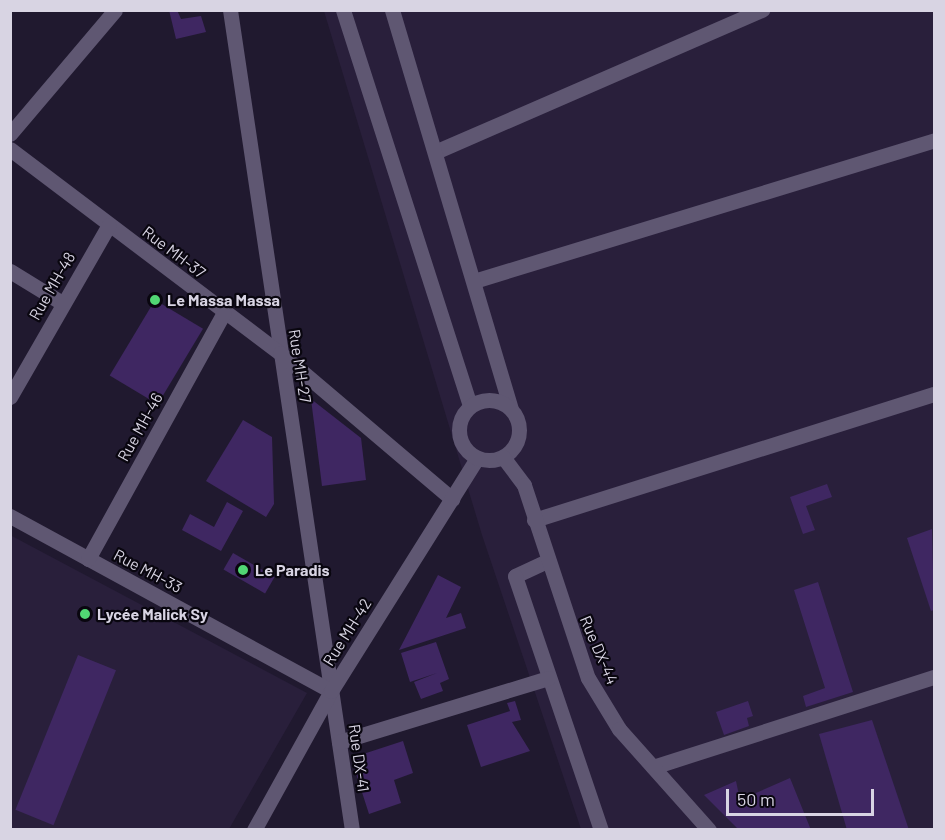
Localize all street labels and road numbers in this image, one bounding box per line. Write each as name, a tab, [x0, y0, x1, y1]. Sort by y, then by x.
street label: Rue MH-37	[139, 222, 209, 282]
street label: Rue MH-48	[25, 249, 79, 323]
street label: Rue MH-27	[285, 328, 315, 404]
street label: Rue MH-46	[113, 389, 167, 465]
street label: Rue MH-33	[110, 545, 186, 597]
street label: Rue MH-42	[319, 595, 375, 669]
street label: Rue DX-44	[576, 613, 622, 687]
street label: Rue DX-41	[345, 723, 373, 793]

